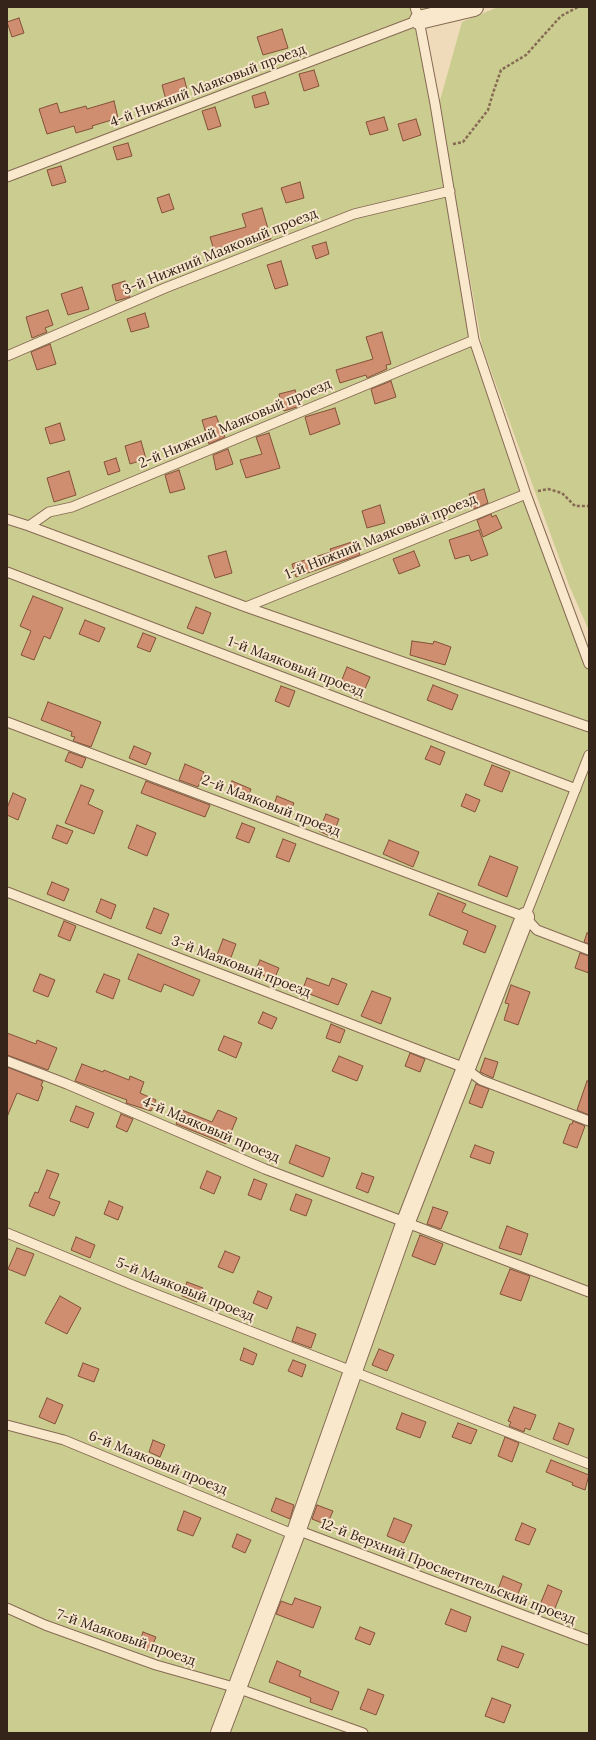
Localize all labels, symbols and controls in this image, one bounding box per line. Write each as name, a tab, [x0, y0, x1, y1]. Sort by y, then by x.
street label: 4-й Нижний Маяковый проезд	[108, 41, 308, 131]
street label: 3-й Нижний Маяковый проезд	[120, 205, 320, 299]
street label: 2-й Нижний Маяковый проезд	[136, 376, 334, 472]
street label: 1-й Нижний Маяковый проезд	[283, 491, 479, 583]
street label: 1-й Маяковый проезд	[225, 633, 367, 701]
street label: 2-й Маяковый проезд	[199, 772, 343, 840]
street label: 3-й Маяковый проезд	[169, 933, 313, 1001]
street label: 4-й Маяковый проезд	[140, 1093, 282, 1167]
street label: 5-й Маяковый проезд	[113, 1255, 257, 1325]
street label: 6-й Маяковый проезд	[86, 1427, 230, 1499]
street label: 12-й Верхний Просветительский проезд	[318, 1515, 578, 1629]
street label: 7-й Маяковый проезд	[54, 1606, 198, 1670]

